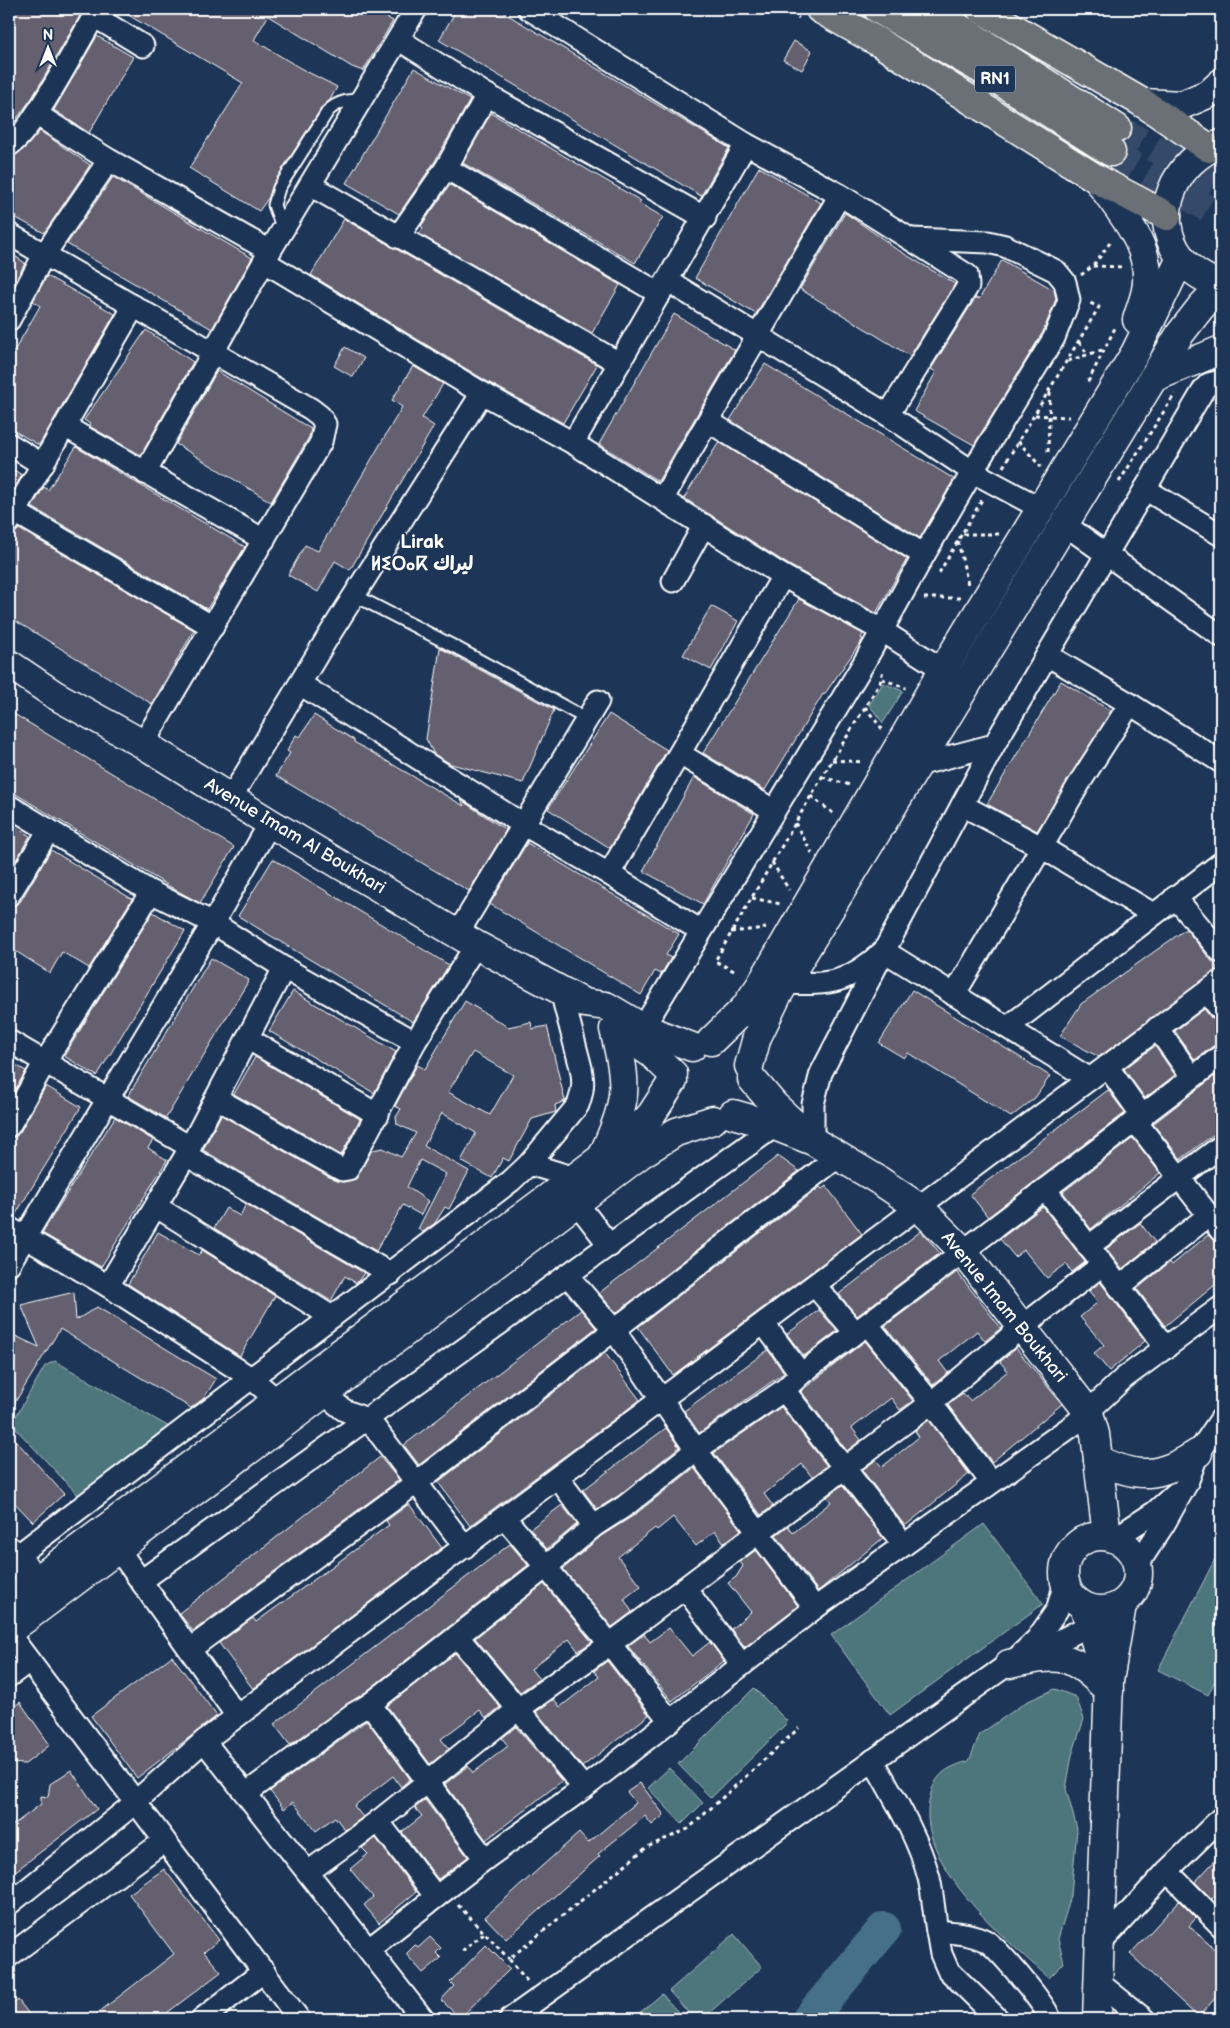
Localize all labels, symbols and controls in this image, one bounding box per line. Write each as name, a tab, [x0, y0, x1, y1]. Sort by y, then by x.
north arrow	[22, 22, 72, 72]
text: N	[43, 27, 53, 44]
road number: RN1	[975, 66, 1015, 92]
district label: Lirak ⵍⵉⵔⴰⴽ ليراك	[371, 531, 473, 576]
street label: Avenue Imam Al Boukhari	[201, 774, 389, 898]
street label: Avenue Imam Boukhari	[937, 1227, 1071, 1387]

